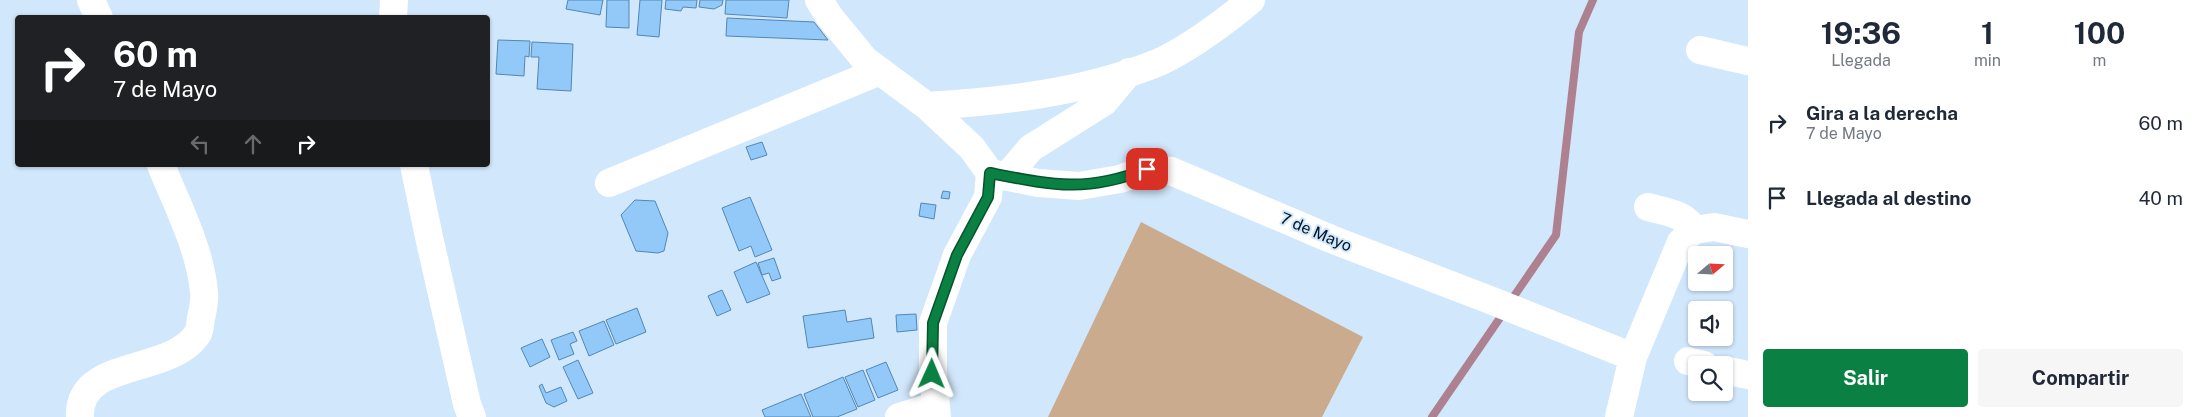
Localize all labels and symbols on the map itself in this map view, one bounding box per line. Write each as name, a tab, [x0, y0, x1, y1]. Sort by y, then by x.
pin	[1126, 148, 1168, 190]
street label: 7 de Mayo	[1277, 208, 1355, 256]
north arrow	[1688, 246, 1732, 291]
position arrow	[905, 347, 957, 399]

